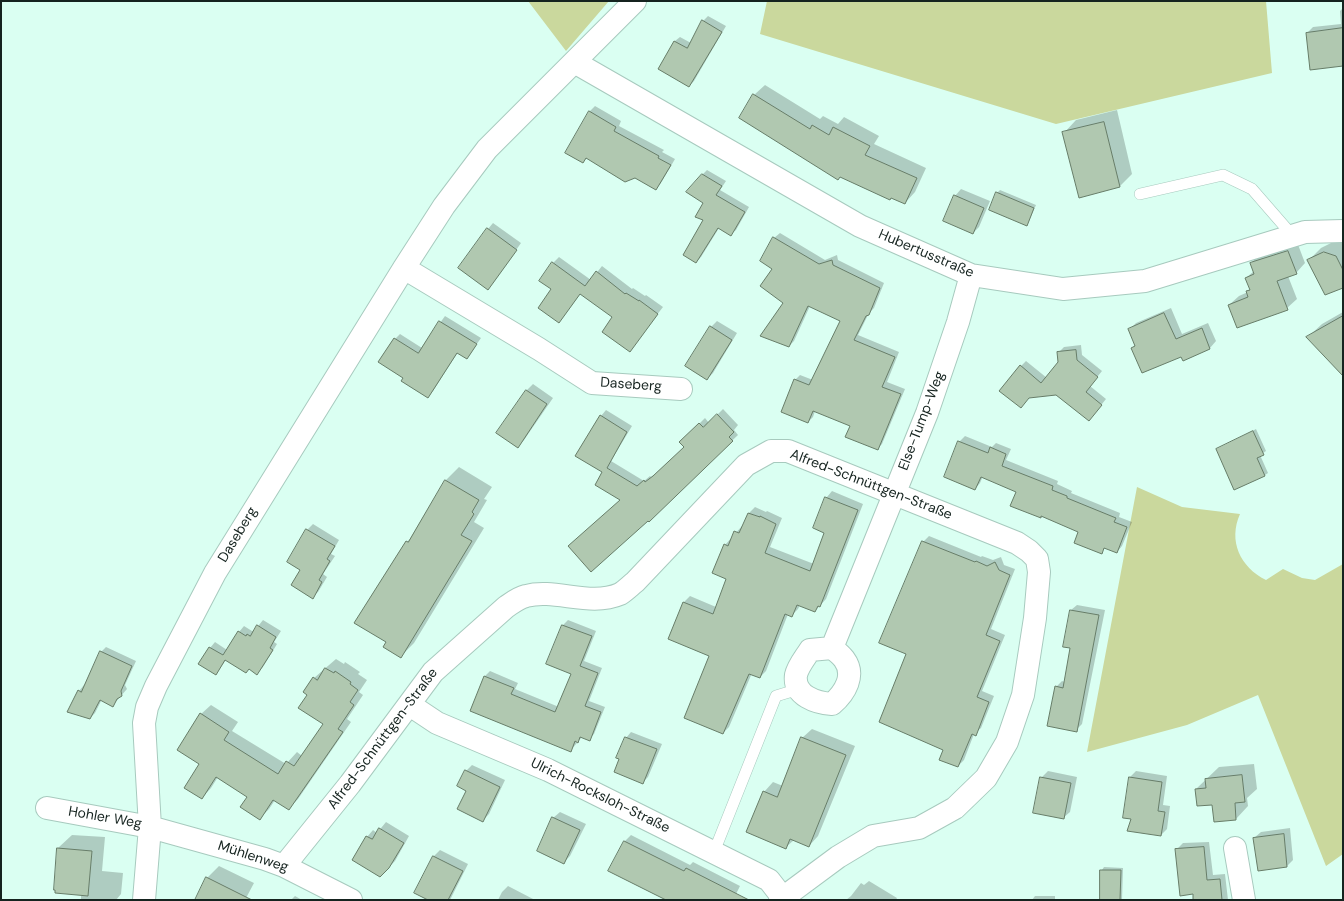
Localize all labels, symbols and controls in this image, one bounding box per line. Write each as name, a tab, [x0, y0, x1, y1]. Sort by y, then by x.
street label: Hubertusstraße	[876, 226, 976, 282]
street label: Else-Tump-Weg	[895, 369, 949, 473]
street label: Daseberg	[600, 374, 662, 396]
street label: Alfred-Schnüttgen-Straße	[788, 446, 954, 524]
street label: Daseberg	[215, 504, 261, 566]
street label: Alfred-Schnüttgen-Straße	[325, 665, 441, 813]
street label: Ulrich-Rocksloh-Straße	[528, 755, 672, 837]
street label: Hohler Weg	[67, 803, 143, 833]
street label: Mühlenweg	[216, 838, 290, 876]

